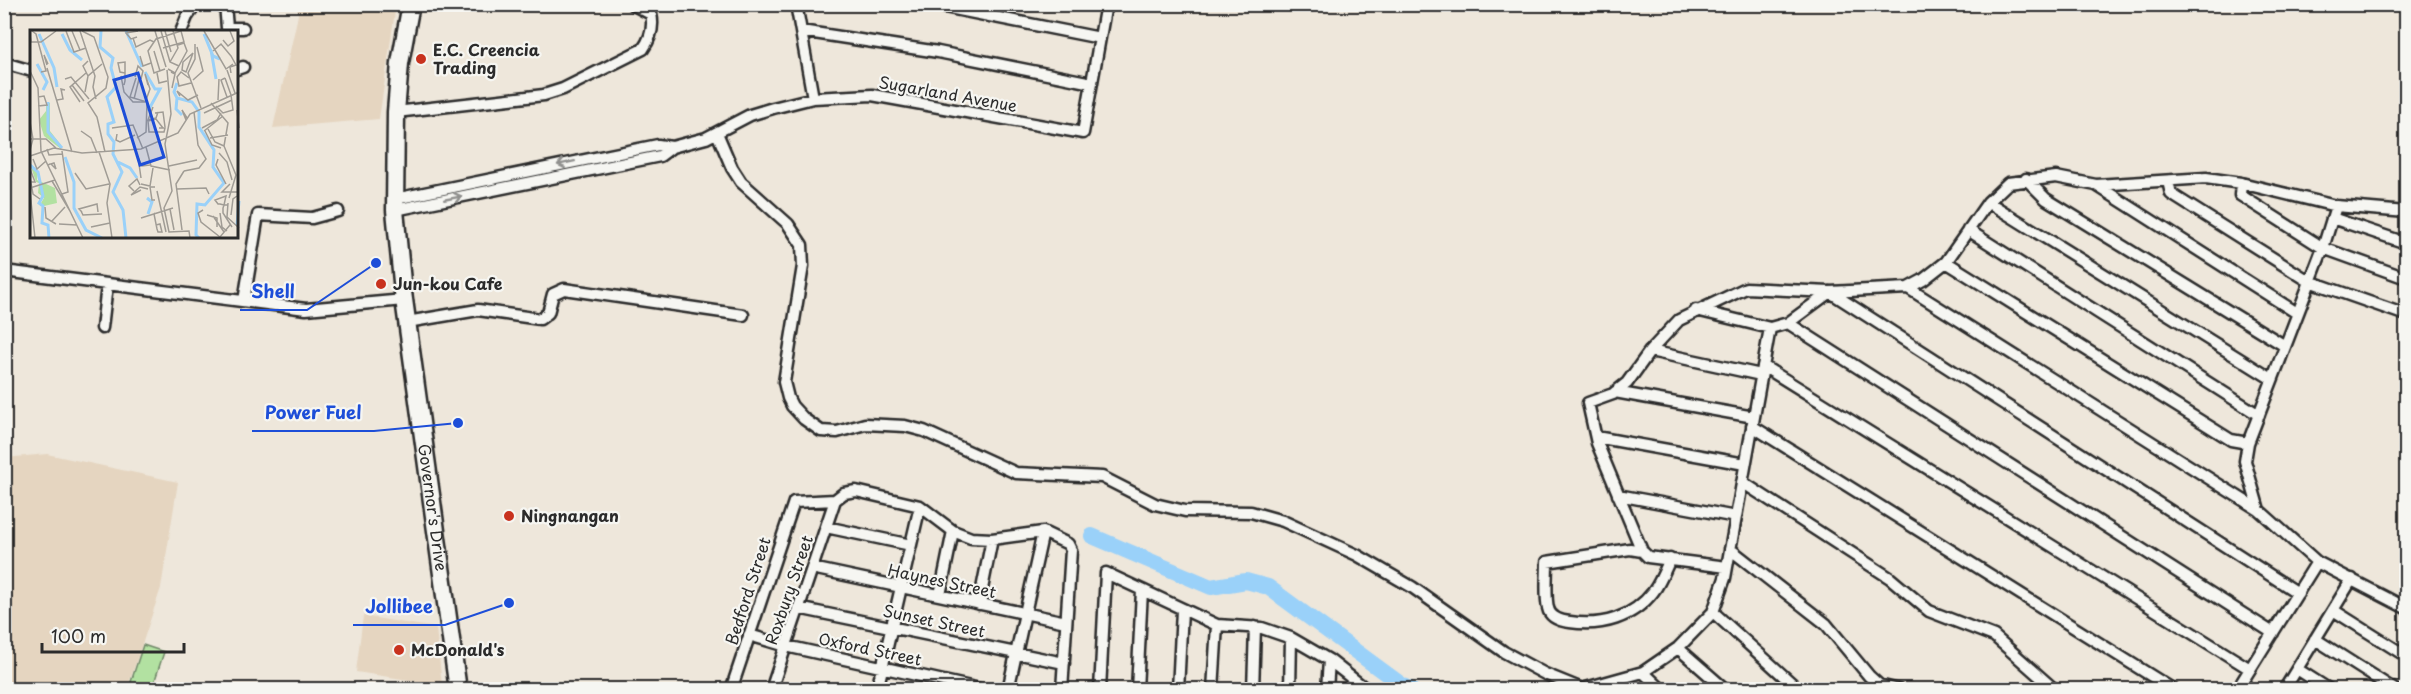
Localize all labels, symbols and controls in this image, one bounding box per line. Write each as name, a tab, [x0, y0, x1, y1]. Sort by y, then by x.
inset map	[30, 30, 238, 238]
place label: E.C. Creencia Trading	[433, 37, 540, 79]
marker: E.C. Creencia Trading	[414, 52, 428, 66]
street label: Sugarland Avenue	[877, 69, 1019, 117]
one-way arrow	[557, 158, 576, 169]
one-way arrow	[442, 192, 462, 203]
place label: Jun-kou Cafe	[393, 271, 503, 295]
callout: Shell	[240, 274, 307, 310]
text: Shell	[251, 277, 295, 304]
marker: Jun-kou Cafe	[374, 277, 388, 291]
callout: Power Fuel	[252, 395, 374, 431]
text: Power Fuel	[265, 398, 361, 425]
street label: Governor's Drive	[413, 442, 454, 572]
place label: Ningnangan	[521, 503, 619, 527]
marker: Ningnangan	[502, 509, 516, 523]
street label: Roxbury Street	[758, 531, 818, 648]
street label: Bedford Street	[718, 533, 776, 648]
street label: Haynes Street	[886, 557, 999, 603]
callout: Jollibee	[353, 589, 445, 625]
text: Jollibee	[365, 592, 433, 619]
street label: Sunset Street	[881, 597, 988, 643]
scale bar	[42, 616, 184, 654]
text: 100 m	[51, 622, 106, 649]
street label: Oxford Street	[816, 625, 924, 671]
place label: McDonald's	[411, 637, 505, 661]
marker: McDonald's	[392, 643, 406, 657]

